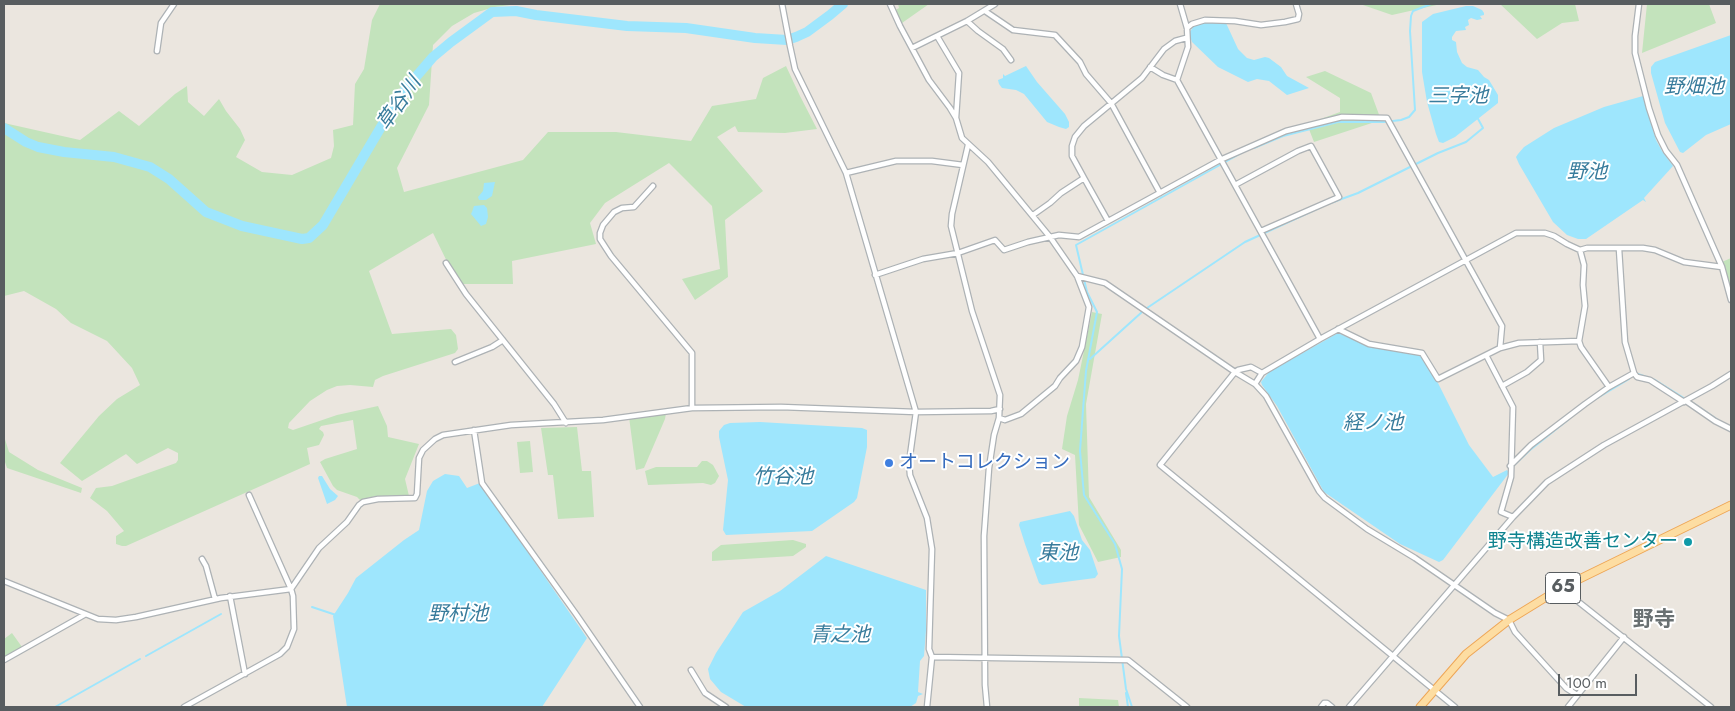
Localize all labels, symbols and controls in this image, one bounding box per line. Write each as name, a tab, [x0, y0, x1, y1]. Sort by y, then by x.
water label: 草谷川	[373, 73, 427, 135]
water label: 野畑池	[1664, 76, 1724, 100]
water label: 三字池	[1428, 85, 1488, 109]
water label: 野池	[1567, 161, 1607, 185]
water label: 経ノ池	[1343, 412, 1403, 436]
place label: オートコレクション	[899, 452, 1070, 474]
marker: オートコレクション	[883, 457, 895, 469]
water label: 竹谷池	[753, 466, 813, 490]
place label: 野寺構造改善センター	[1488, 531, 1678, 553]
marker: 野寺構造改善センター	[1682, 536, 1694, 548]
water label: 東池	[1038, 542, 1078, 566]
road number: 65	[1546, 572, 1580, 604]
water label: 野村池	[428, 603, 488, 627]
district label: 野寺	[1633, 608, 1675, 634]
water label: 青之池	[810, 624, 870, 648]
scale bar	[1560, 664, 1639, 696]
text: 100 m	[1566, 672, 1607, 694]

